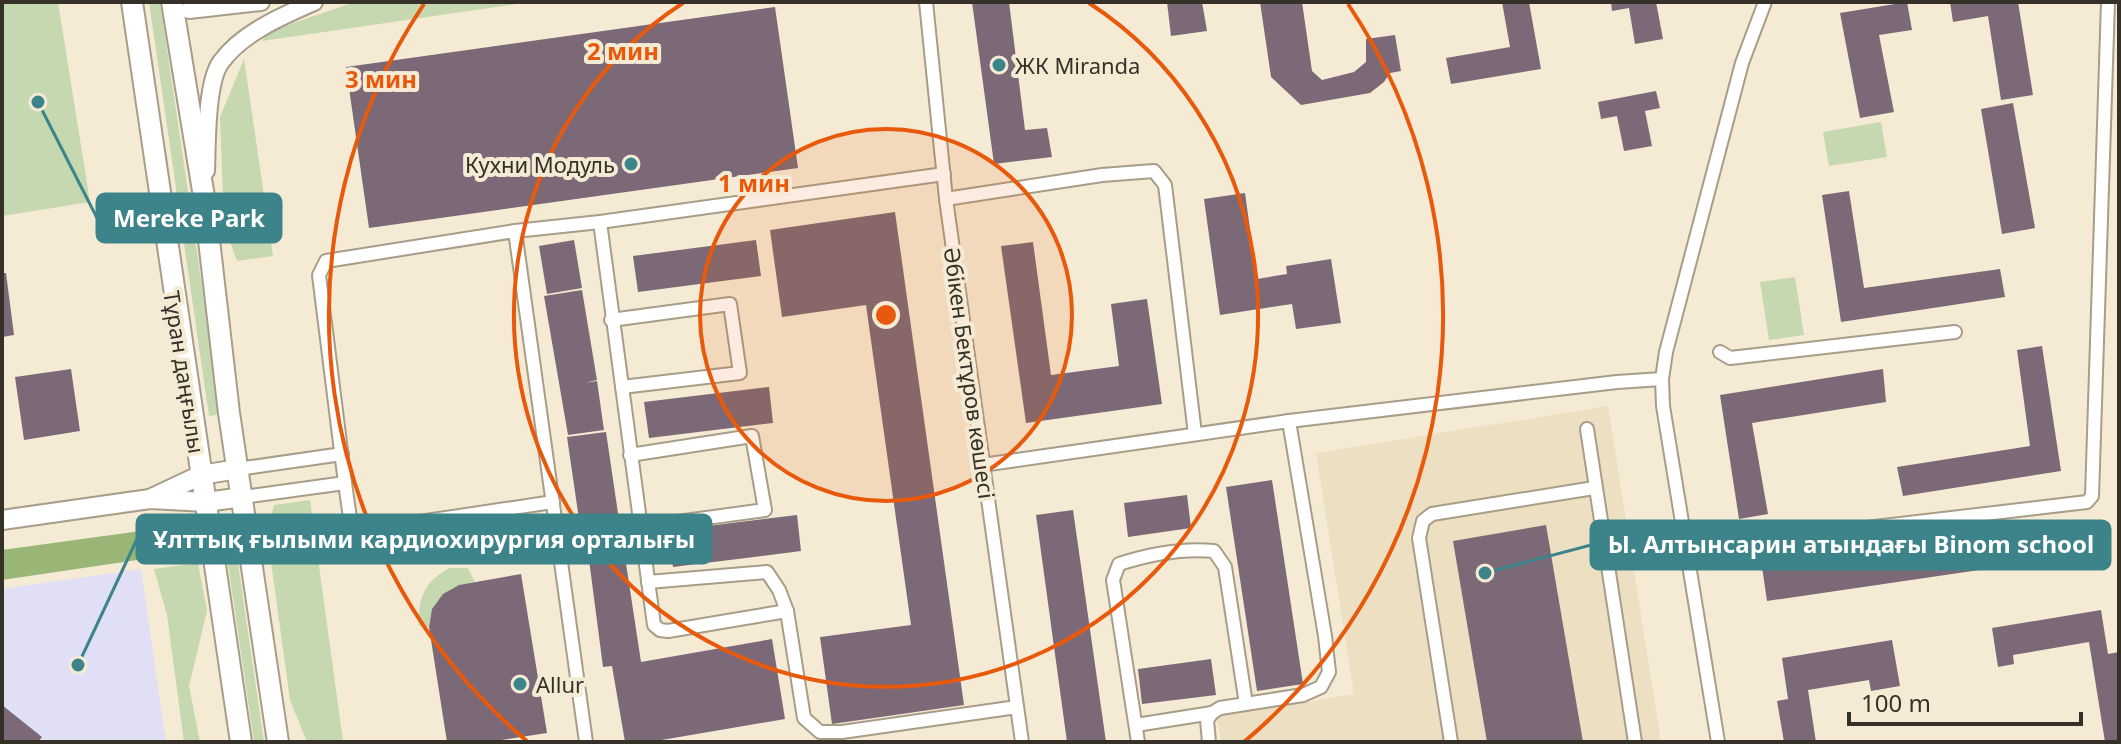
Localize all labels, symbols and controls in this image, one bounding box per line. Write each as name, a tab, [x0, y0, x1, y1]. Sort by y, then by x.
text: 2 мин	[587, 34, 659, 67]
place label: ЖК Miranda	[1015, 50, 1140, 80]
marker: ЖК Miranda	[990, 56, 1008, 74]
text: 3 мин	[345, 62, 417, 95]
place label: Кухни Модуль	[465, 149, 615, 179]
marker: Кухни Модуль	[622, 155, 640, 173]
text: 1 мин	[718, 166, 790, 199]
callout: Mereke Park	[97, 194, 281, 242]
text: Mereke Park	[113, 201, 265, 234]
street label: Әбікен Бектұров көшесі	[937, 245, 1003, 501]
street label: Тұран даңғылы	[157, 289, 213, 455]
centre of rings	[872, 301, 900, 329]
callout: Ұлттық ғылыми кардиохирургия орталығы	[137, 515, 711, 563]
callout: Ы. Алтынсарин атындағы Binom school	[1591, 521, 2110, 569]
text: Ұлттық ғылыми кардиохирургия орталығы	[153, 522, 695, 555]
text: Ы. Алтынсарин атындағы Binom school	[1608, 527, 2094, 560]
place label: Allur	[536, 669, 584, 699]
marker: Allur	[511, 675, 529, 693]
scale bar	[1849, 676, 2081, 726]
text: 100 m	[1861, 686, 1931, 719]

